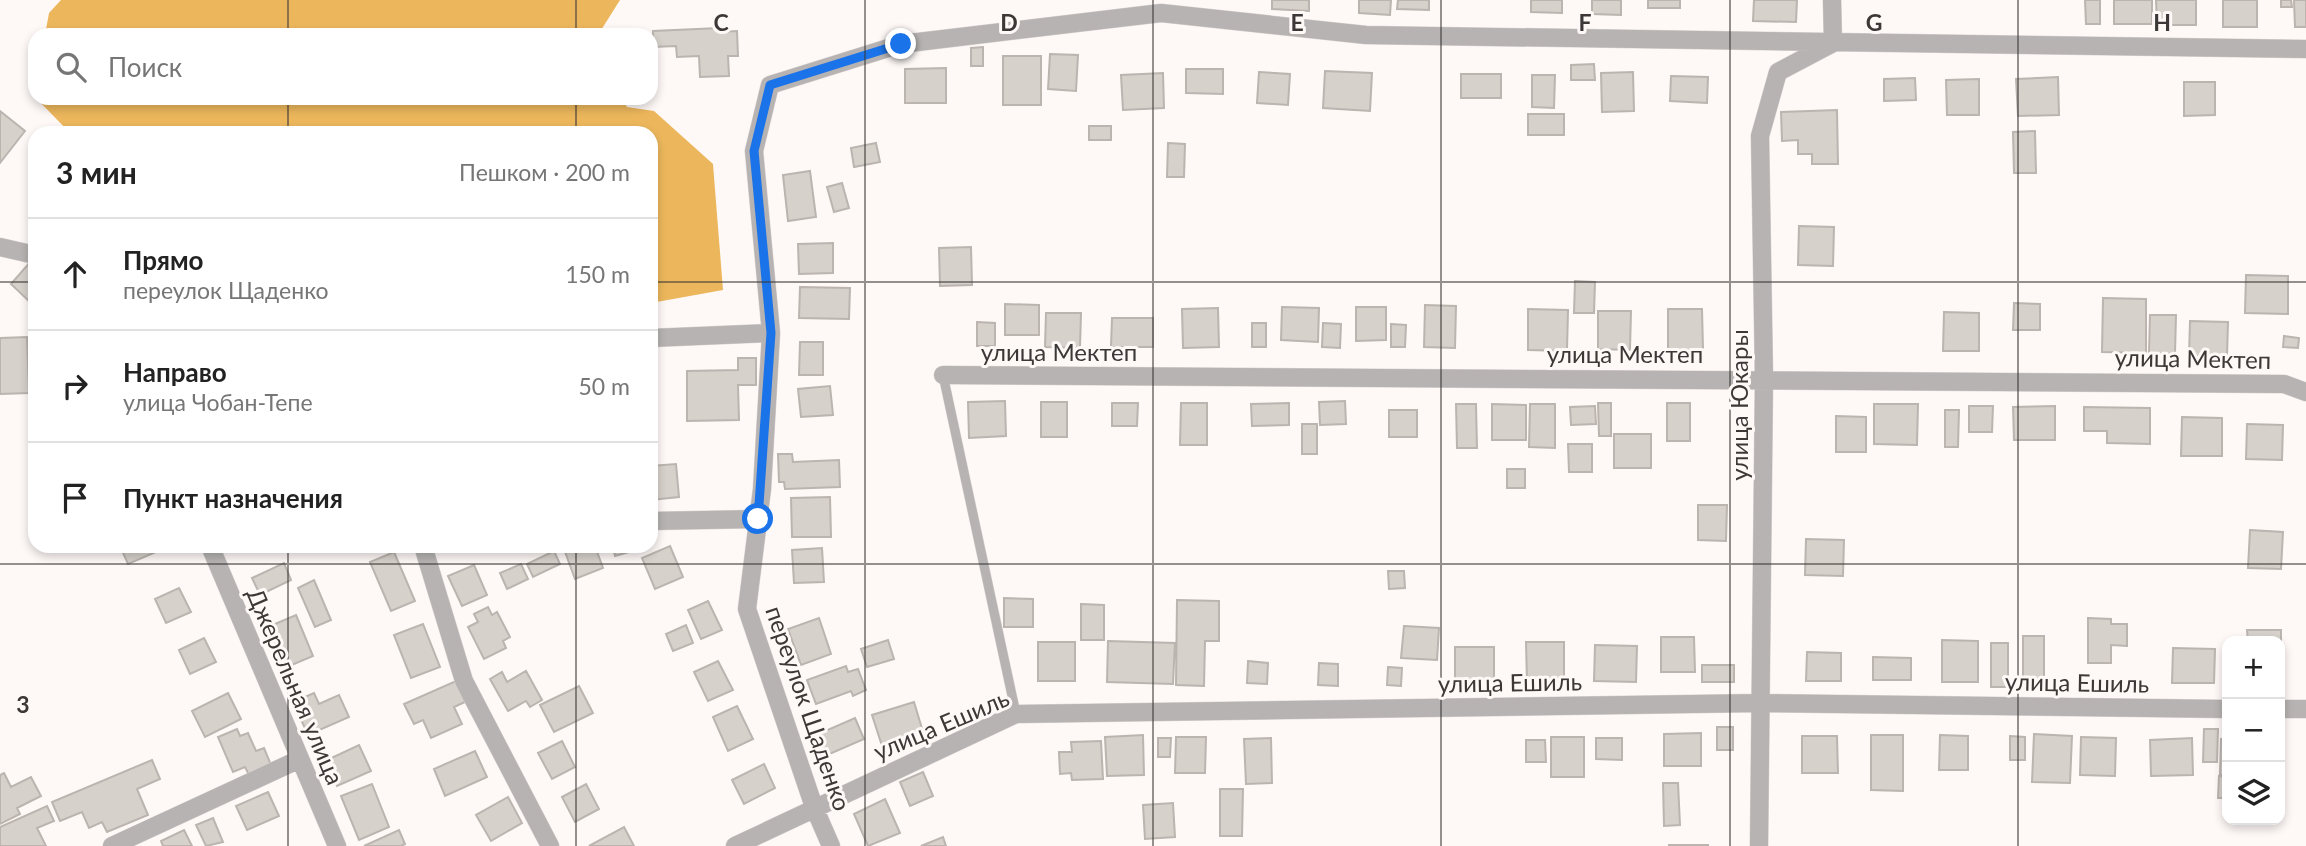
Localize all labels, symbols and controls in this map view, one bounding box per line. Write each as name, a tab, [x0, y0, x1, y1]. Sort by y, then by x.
text: C	[713, 8, 729, 36]
text: D	[1000, 8, 1018, 36]
text: E	[1290, 8, 1304, 36]
text: F	[1578, 8, 1592, 36]
text: G	[1866, 8, 1882, 36]
text: H	[2153, 8, 2171, 36]
search box	[28, 28, 658, 105]
route end	[885, 28, 916, 59]
icon: search	[52, 48, 90, 86]
text: Поиск	[108, 51, 182, 83]
text: 3 мин	[56, 154, 137, 190]
text: Пешком · 200 m	[459, 158, 630, 186]
text: Прямо	[123, 244, 204, 276]
icon: ahead	[56, 255, 94, 293]
text: 150 m	[565, 260, 630, 288]
text: переулок Щаденко	[123, 276, 329, 304]
street label: улица Юкары	[1724, 329, 1753, 481]
street label: улица Мектеп	[981, 337, 1137, 366]
street label: улица Мектеп	[1547, 339, 1703, 368]
street label: улица Мектеп	[2114, 342, 2272, 374]
text: Направо	[123, 356, 227, 388]
icon: right	[56, 367, 94, 405]
text: 50 m	[579, 372, 630, 400]
text: улица Чобан-Тепе	[123, 388, 313, 416]
icon: arrive	[56, 479, 94, 517]
text: Пункт назначения	[123, 482, 343, 514]
route start	[742, 503, 773, 534]
street label: Джерельная улица	[242, 583, 350, 789]
street label: переулок Щаденко	[760, 602, 858, 814]
map controls	[2222, 636, 2285, 825]
button: +	[2222, 636, 2285, 699]
street label: улица Ешиль	[1438, 666, 1582, 698]
street label: улица Ешиль	[2005, 666, 2149, 698]
street label: улица Ешиль	[869, 682, 1013, 766]
text: 3	[16, 690, 30, 718]
button: −	[2222, 699, 2285, 762]
button: layers	[2222, 762, 2285, 825]

